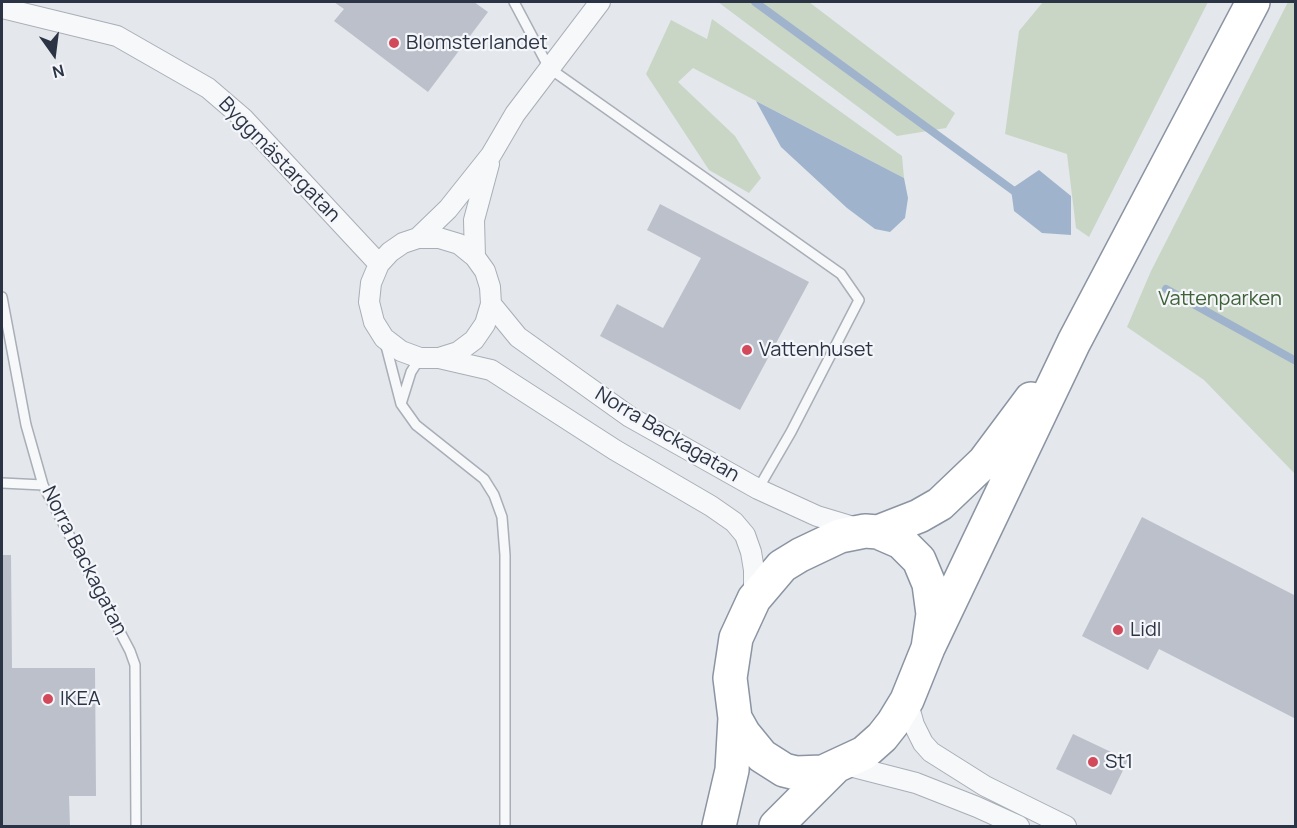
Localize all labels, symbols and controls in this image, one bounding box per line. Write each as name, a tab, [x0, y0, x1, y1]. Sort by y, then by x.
north arrow	[24, 24, 84, 84]
place label: Blomsterlandet	[406, 31, 548, 55]
marker: Blomsterlandet	[387, 36, 401, 50]
text: N	[50, 59, 67, 84]
street label: Byggmästargatan	[213, 92, 345, 228]
park label: Vattenparken	[1158, 287, 1282, 311]
place label: Vattenhuset	[759, 338, 873, 362]
marker: Vattenhuset	[740, 343, 754, 357]
street label: Norra Backagatan	[591, 382, 743, 488]
street label: Norra Backagatan	[36, 482, 132, 640]
place label: Lidl	[1130, 618, 1161, 642]
marker: Lidl	[1111, 623, 1125, 637]
place label: IKEA	[60, 687, 101, 711]
marker: IKEA	[41, 692, 55, 706]
place label: St1	[1105, 750, 1133, 774]
marker: St1	[1086, 755, 1100, 769]

